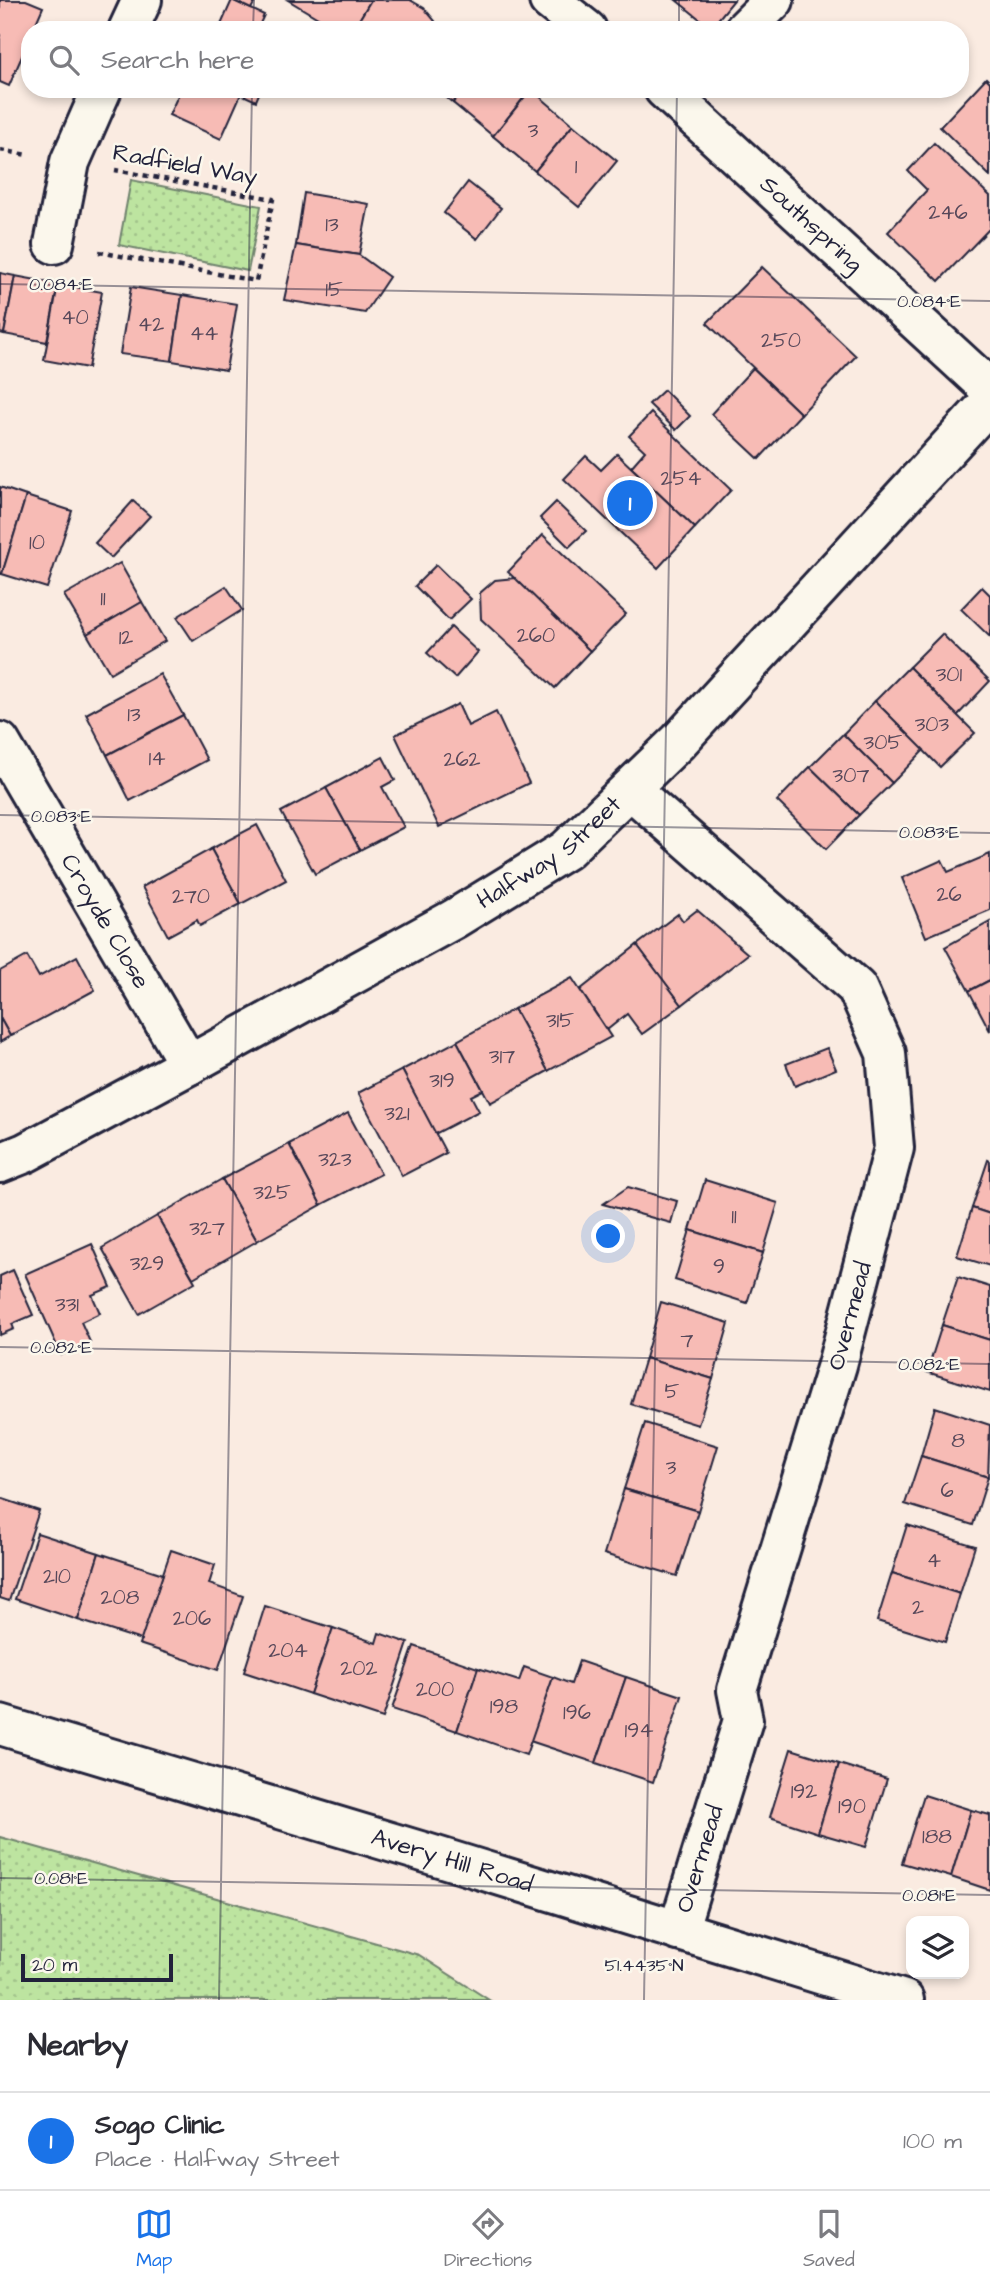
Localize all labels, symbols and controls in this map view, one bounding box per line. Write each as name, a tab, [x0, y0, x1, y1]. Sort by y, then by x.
search box	[21, 21, 969, 98]
icon: search	[45, 41, 83, 79]
text: Search here	[101, 42, 254, 78]
house number: 3	[528, 116, 539, 145]
street label: Radfield Way	[110, 136, 260, 195]
house number: 1	[575, 152, 578, 181]
street label: Southspring	[752, 168, 870, 281]
house number: 246	[928, 198, 968, 227]
house number: 13	[325, 210, 339, 239]
text: 0.084°E	[29, 272, 93, 297]
house number: 15	[325, 275, 343, 304]
text: 0.084°E	[897, 289, 961, 314]
house number: 40	[61, 303, 89, 332]
house number: 42	[138, 310, 164, 339]
house number: 44	[190, 319, 218, 348]
house number: 250	[761, 326, 801, 355]
house number: 254	[660, 464, 702, 493]
pin: 1	[607, 477, 653, 529]
house number: 10	[29, 528, 45, 557]
house number: 11	[100, 584, 106, 613]
house number: 260	[517, 621, 555, 650]
house number: 12	[119, 623, 133, 652]
house number: 301	[936, 660, 963, 689]
house number: 13	[127, 700, 141, 729]
house number: 303	[915, 710, 950, 739]
house number: 305	[864, 728, 903, 757]
house number: 14	[149, 744, 165, 773]
house number: 262	[443, 745, 481, 774]
house number: 307	[833, 761, 870, 790]
street label: Halfway Street	[470, 788, 629, 918]
text: 0.083°E	[31, 804, 92, 829]
text: 0.083°E	[899, 820, 960, 845]
street label: Croyde Close	[52, 848, 158, 995]
house number: 26	[936, 880, 962, 909]
house number: 270	[172, 882, 210, 911]
house number: 315	[546, 1006, 574, 1035]
house number: 317	[489, 1042, 515, 1071]
house number: 319	[429, 1066, 455, 1095]
house number: 321	[384, 1099, 410, 1128]
house number: 323	[318, 1145, 352, 1174]
house number: 325	[253, 1178, 291, 1207]
house number: 11	[731, 1202, 737, 1231]
house number: 327	[189, 1214, 225, 1243]
your location	[591, 1219, 625, 1253]
house number: 329	[130, 1249, 164, 1278]
house number: 9	[713, 1252, 725, 1281]
street label: Overmead	[819, 1258, 881, 1374]
house number: 331	[55, 1290, 79, 1319]
house number: 7	[681, 1326, 694, 1355]
text: 0.082°E	[30, 1335, 92, 1360]
text: 0.082°E	[898, 1352, 960, 1377]
house number: 5	[665, 1377, 680, 1406]
house number: 8	[951, 1426, 965, 1455]
house number: 3	[666, 1453, 677, 1482]
house number: 6	[940, 1476, 954, 1505]
house number: 1	[650, 1518, 653, 1547]
house number: 4	[927, 1546, 941, 1575]
house number: 210	[43, 1562, 71, 1591]
house number: 208	[101, 1583, 140, 1612]
house number: 2	[912, 1593, 924, 1622]
house number: 206	[173, 1604, 211, 1633]
house number: 204	[268, 1636, 308, 1665]
house number: 202	[340, 1654, 378, 1683]
house number: 200	[416, 1675, 454, 1704]
house number: 198	[490, 1692, 519, 1721]
house number: 196	[563, 1698, 591, 1727]
house number: 194	[625, 1716, 653, 1745]
house number: 192	[791, 1777, 817, 1806]
house number: 190	[838, 1792, 866, 1821]
street label: Overmead	[668, 1801, 732, 1917]
street label: Avery Hill Road	[367, 1820, 537, 1902]
house number: 188	[922, 1822, 952, 1851]
text: 0.081°E	[34, 1866, 88, 1891]
text: 0.081°E	[902, 1883, 956, 1908]
map controls	[906, 1916, 969, 1979]
button: layers	[906, 1916, 969, 1979]
scale bar	[21, 1951, 173, 1983]
text: 20 m	[32, 1952, 77, 1979]
text: 51.4435°N	[604, 1953, 684, 1978]
text: Nearby	[28, 2025, 128, 2067]
text: Sogo Clinic	[95, 2107, 225, 2143]
text: 1	[50, 2125, 52, 2157]
text: 100 m	[903, 2125, 962, 2157]
text: Place · Halfway Street	[95, 2143, 340, 2175]
tab: Map	[135, 2205, 173, 2274]
tab: Directions	[444, 2205, 532, 2274]
tab: Saved	[803, 2205, 855, 2274]

